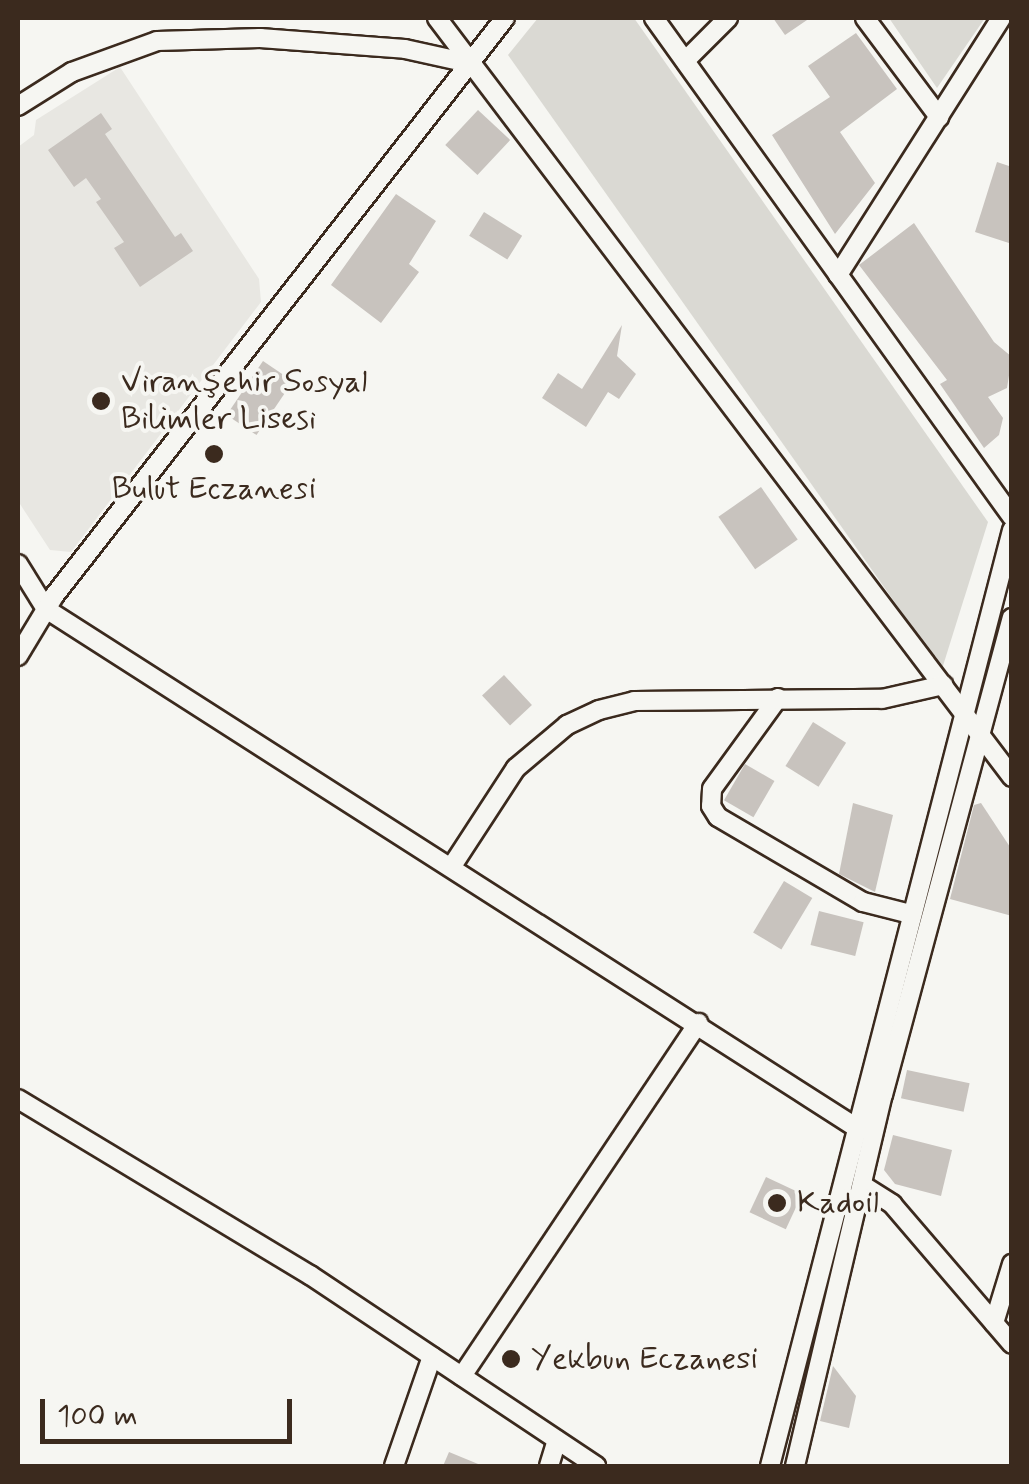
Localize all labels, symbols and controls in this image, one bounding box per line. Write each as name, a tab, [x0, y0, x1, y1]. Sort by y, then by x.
place label: Viranşehir Sosyal Bilimler Lisesi	[121, 364, 368, 439]
marker: Viranşehir Sosyal Bilimler Lisesi	[90, 390, 112, 412]
marker: Bulut Eczanesi	[203, 443, 225, 465]
place label: Bulut Eczanesi	[112, 470, 316, 508]
place label: Kadoil	[797, 1184, 879, 1222]
marker: Kadoil	[766, 1192, 788, 1214]
place label: Yekbun Eczanesi	[531, 1340, 766, 1378]
marker: Yekbun Eczanesi	[500, 1348, 522, 1370]
scale bar	[45, 1379, 298, 1441]
text: 100 m	[57, 1397, 138, 1436]

